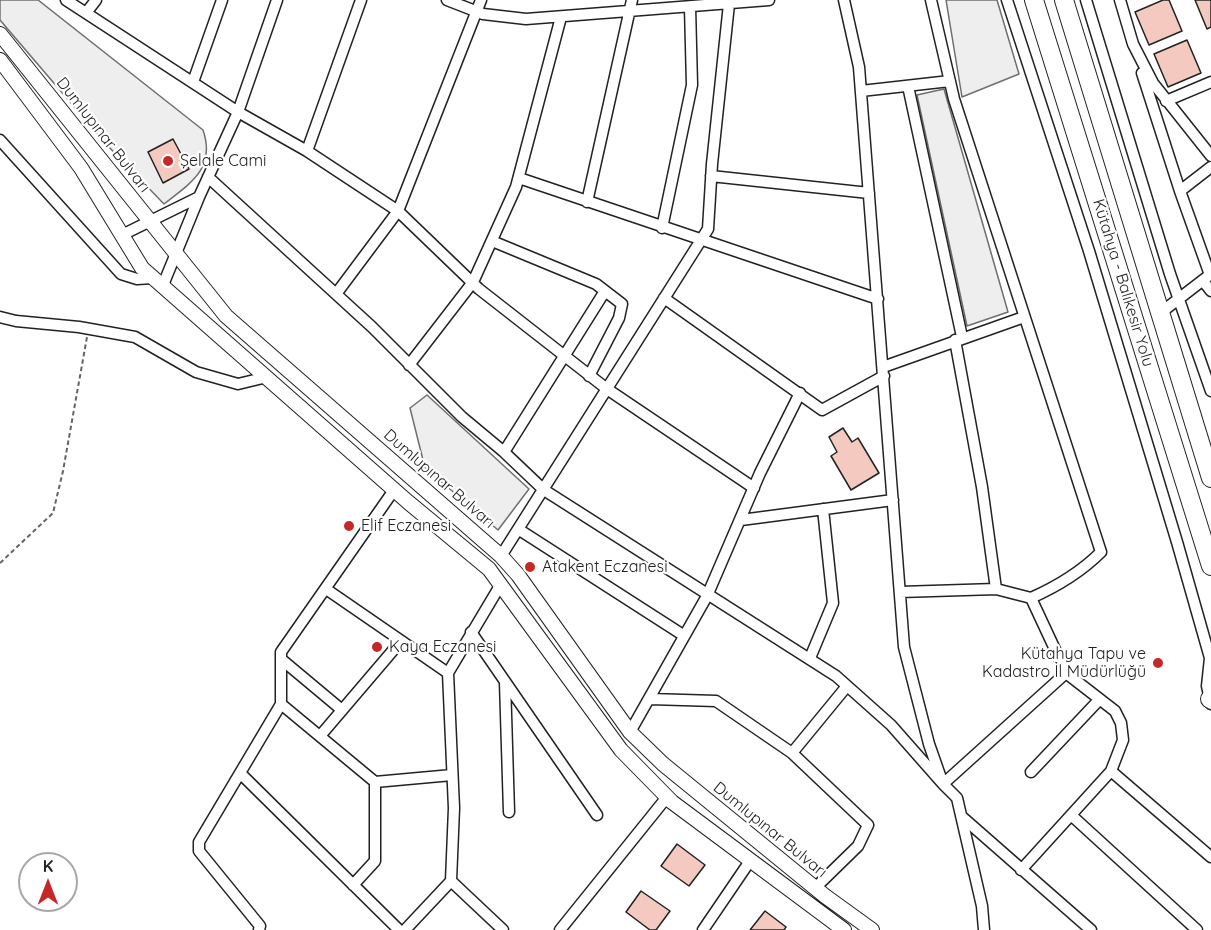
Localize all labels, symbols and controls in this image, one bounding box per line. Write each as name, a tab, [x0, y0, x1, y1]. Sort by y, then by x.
street label: Dumlupınar Bulvarı	[52, 74, 154, 196]
place label: Şelale Cami	[180, 151, 266, 171]
marker: Şelale Cami	[161, 154, 175, 168]
street label: Kütahya - Balıkesir Yolu	[1088, 197, 1158, 369]
street label: Dumlupınar Bulvarı	[379, 426, 499, 532]
place label: Elif Eczanesi	[361, 516, 451, 536]
marker: Elif Eczanesi	[342, 519, 356, 533]
place label: Atakent Eczanesi	[542, 557, 668, 577]
marker: Atakent Eczanesi	[523, 560, 537, 574]
place label: Kaya Eczanesi	[389, 637, 497, 657]
marker: Kaya Eczanesi	[370, 640, 384, 654]
place label: Kütahya Tapu ve Kadastro İl Müdürlüğü	[982, 644, 1146, 682]
marker: Kütahya Tapu ve Kadastro İl Müdürlüğü	[1151, 656, 1165, 670]
street label: Dumlupınar Bulvarı	[709, 778, 831, 882]
north arrow	[18, 852, 78, 912]
text: K	[43, 856, 53, 876]

